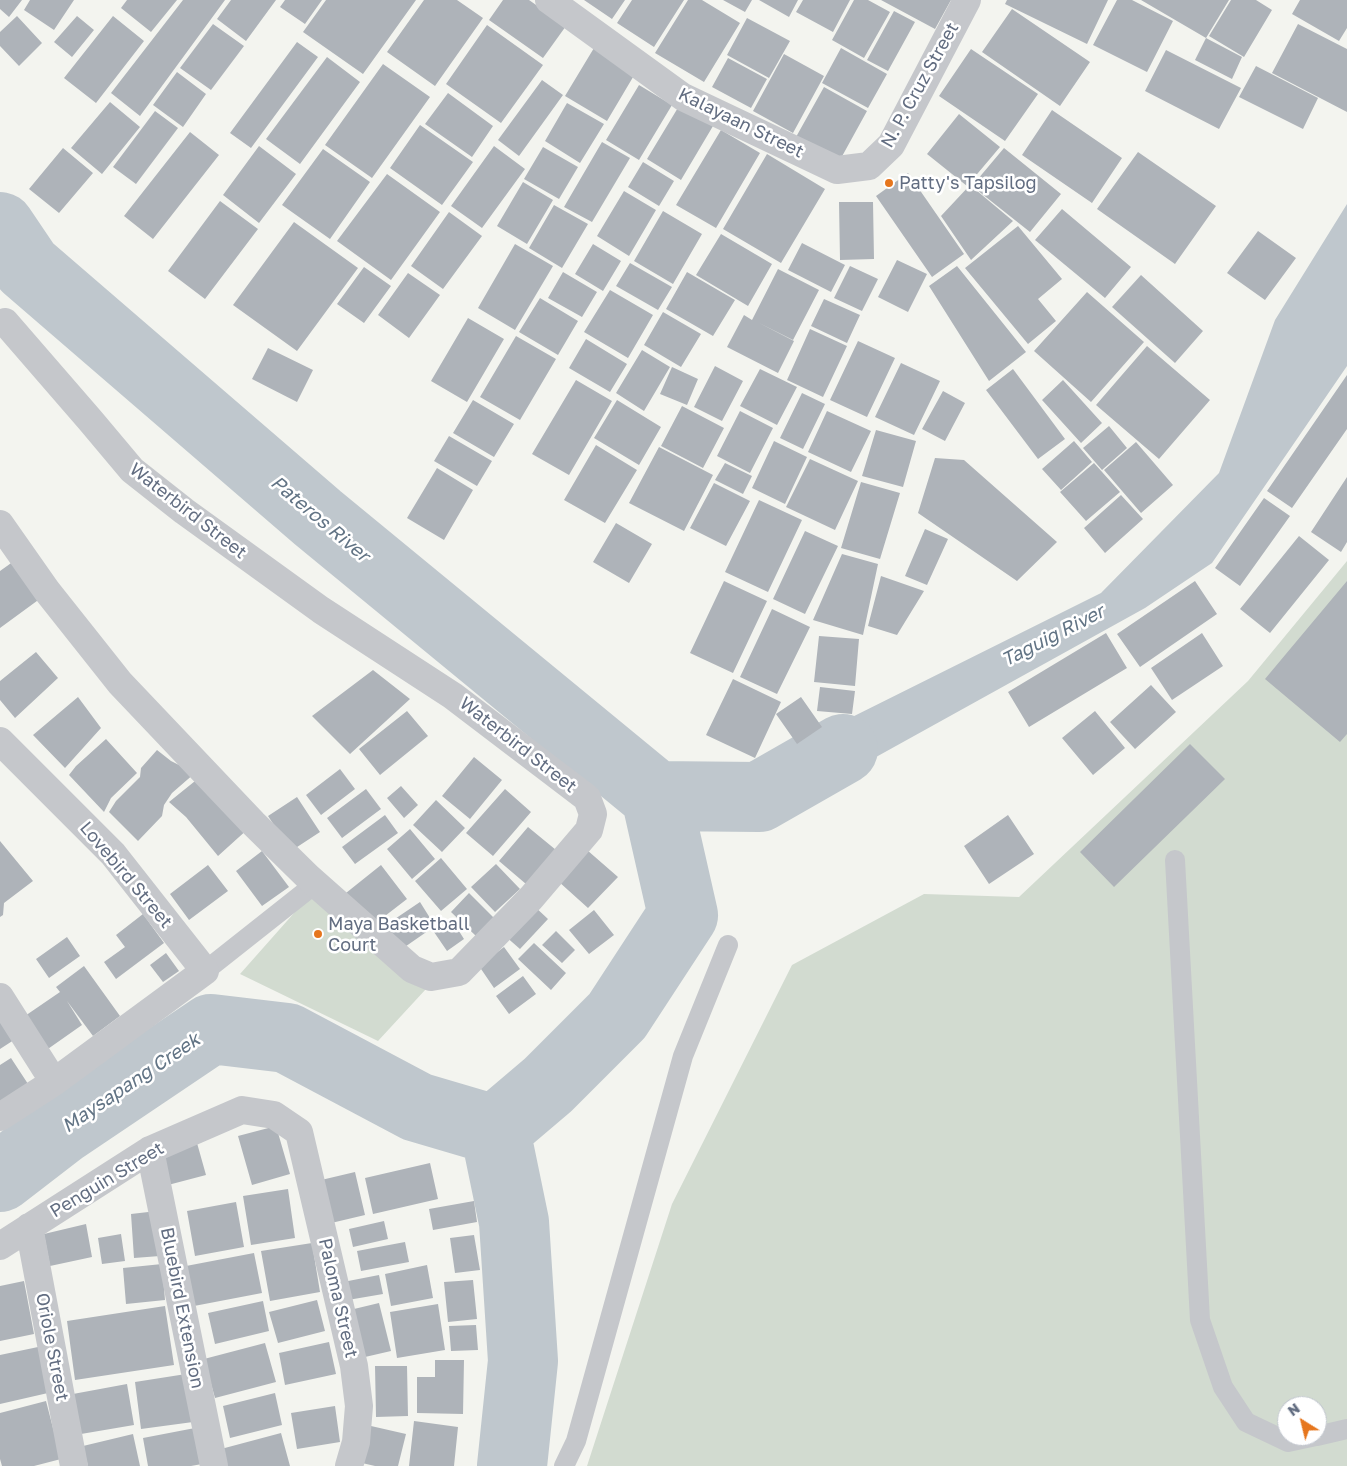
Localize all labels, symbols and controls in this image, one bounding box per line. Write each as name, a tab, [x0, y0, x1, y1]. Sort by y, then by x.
street label: N. P. Cruz Street	[877, 19, 963, 151]
street label: Kalayaan Street	[675, 83, 807, 163]
place label: Patty's Tapsilog	[899, 172, 1037, 194]
marker: Patty's Tapsilog	[883, 177, 895, 189]
street label: Waterbird Street	[125, 459, 251, 563]
water label: Pateros River	[266, 471, 374, 567]
water label: Taguig River	[998, 600, 1108, 672]
street label: Waterbird Street	[455, 693, 581, 797]
street label: Lovebird Street	[75, 817, 177, 933]
place label: Maya Basketball Court	[328, 913, 469, 956]
marker: Maya Basketball Court	[312, 928, 324, 940]
water label: Maysapang Creek	[58, 1028, 204, 1138]
street label: Penguin Street	[46, 1138, 168, 1222]
street label: Bluebird Extension	[156, 1226, 208, 1390]
street label: Paloma Street	[314, 1236, 362, 1360]
street label: Oriole Street	[31, 1291, 73, 1403]
north arrow	[1277, 1396, 1327, 1446]
text: N	[1284, 1399, 1303, 1419]

